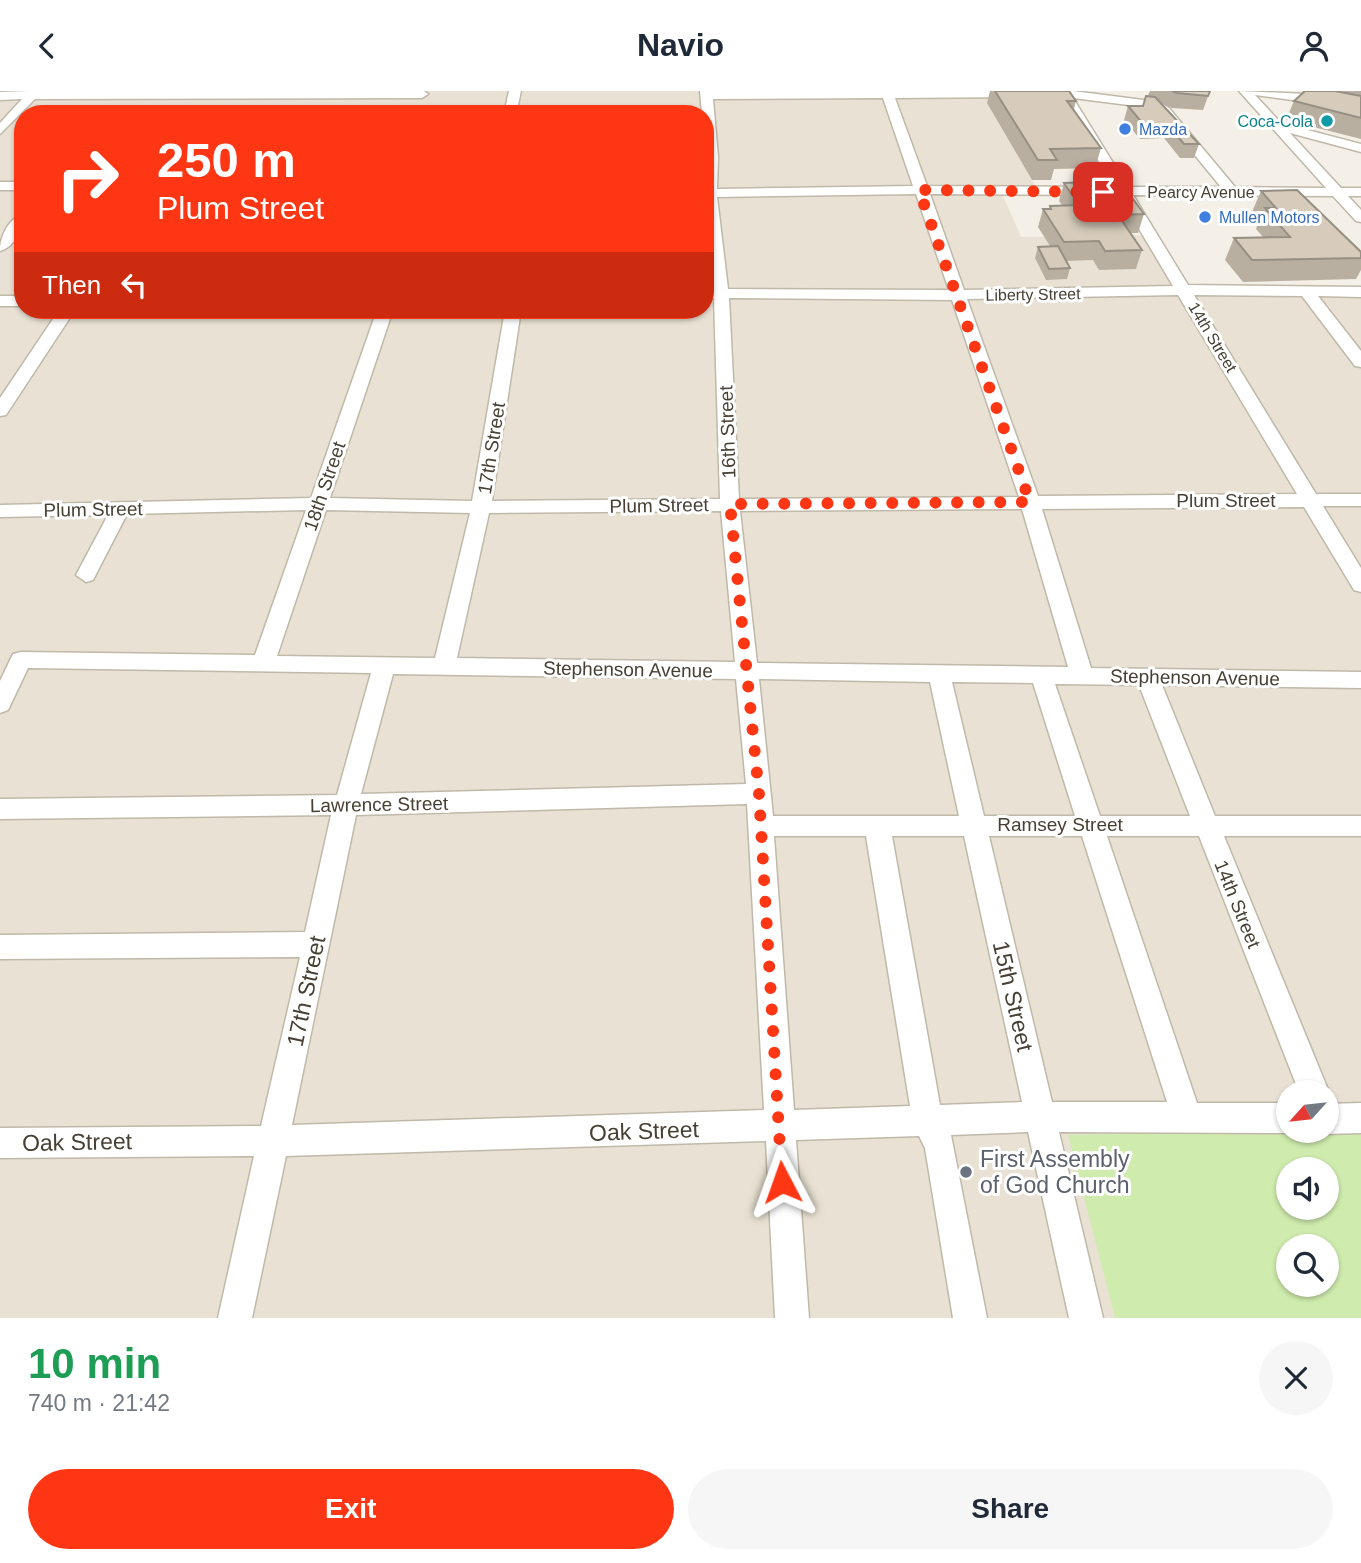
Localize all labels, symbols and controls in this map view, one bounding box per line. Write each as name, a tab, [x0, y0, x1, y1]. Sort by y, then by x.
icon: back	[28, 27, 66, 65]
text: Navio	[637, 27, 724, 63]
icon: person	[1295, 27, 1333, 65]
place label: Coca-Cola	[1237, 113, 1313, 130]
marker: Coca-Cola	[1319, 113, 1335, 129]
marker: Mazda	[1117, 121, 1133, 137]
place label: Mazda	[1139, 121, 1187, 138]
icon: right	[42, 133, 133, 224]
text: 250 m	[157, 133, 296, 187]
pin	[1073, 162, 1133, 222]
icon: arrive	[1084, 173, 1122, 211]
street label: Pearcy Avenue	[1147, 184, 1255, 201]
text: Plum Street	[157, 190, 324, 226]
marker: Mullen Motors	[1197, 209, 1213, 225]
place label: Mullen Motors	[1219, 209, 1319, 226]
icon: left	[115, 266, 153, 304]
text: Then	[42, 270, 101, 300]
street label: Liberty Street	[985, 285, 1081, 304]
street label: 14th Street	[1185, 299, 1240, 376]
street label: 16th Street	[715, 384, 740, 479]
street label: 17th Street	[474, 400, 509, 496]
street label: 18th Street	[299, 438, 350, 534]
street label: Plum Street	[1176, 490, 1276, 511]
street label: Plum Street	[609, 494, 710, 517]
street label: Plum Street	[43, 498, 144, 521]
street label: Stephenson Avenue	[543, 658, 713, 681]
street label: Stephenson Avenue	[1110, 666, 1280, 689]
street label: Lawrence Street	[310, 793, 449, 816]
street label: Ramsey Street	[997, 814, 1124, 835]
street label: 14th Street	[1210, 857, 1265, 952]
street label: 17th Street	[282, 933, 331, 1049]
street label: 15th Street	[988, 938, 1038, 1054]
north arrow	[1276, 1080, 1339, 1143]
map controls	[1276, 1080, 1339, 1297]
street label: Oak Street	[589, 1116, 700, 1146]
street label: Oak Street	[22, 1128, 133, 1156]
position arrow	[745, 1145, 819, 1219]
place label: First Assembly of God Church	[980, 1146, 1130, 1198]
button: sound	[1276, 1157, 1339, 1220]
marker: First Assembly of God Church	[958, 1164, 974, 1180]
button: search	[1276, 1234, 1339, 1297]
text: 10 min	[28, 1340, 161, 1387]
button: close	[1259, 1341, 1333, 1415]
text: 740 m · 21:42	[28, 1390, 170, 1416]
button: Exit	[28, 1469, 674, 1549]
button: Share	[688, 1469, 1333, 1549]

